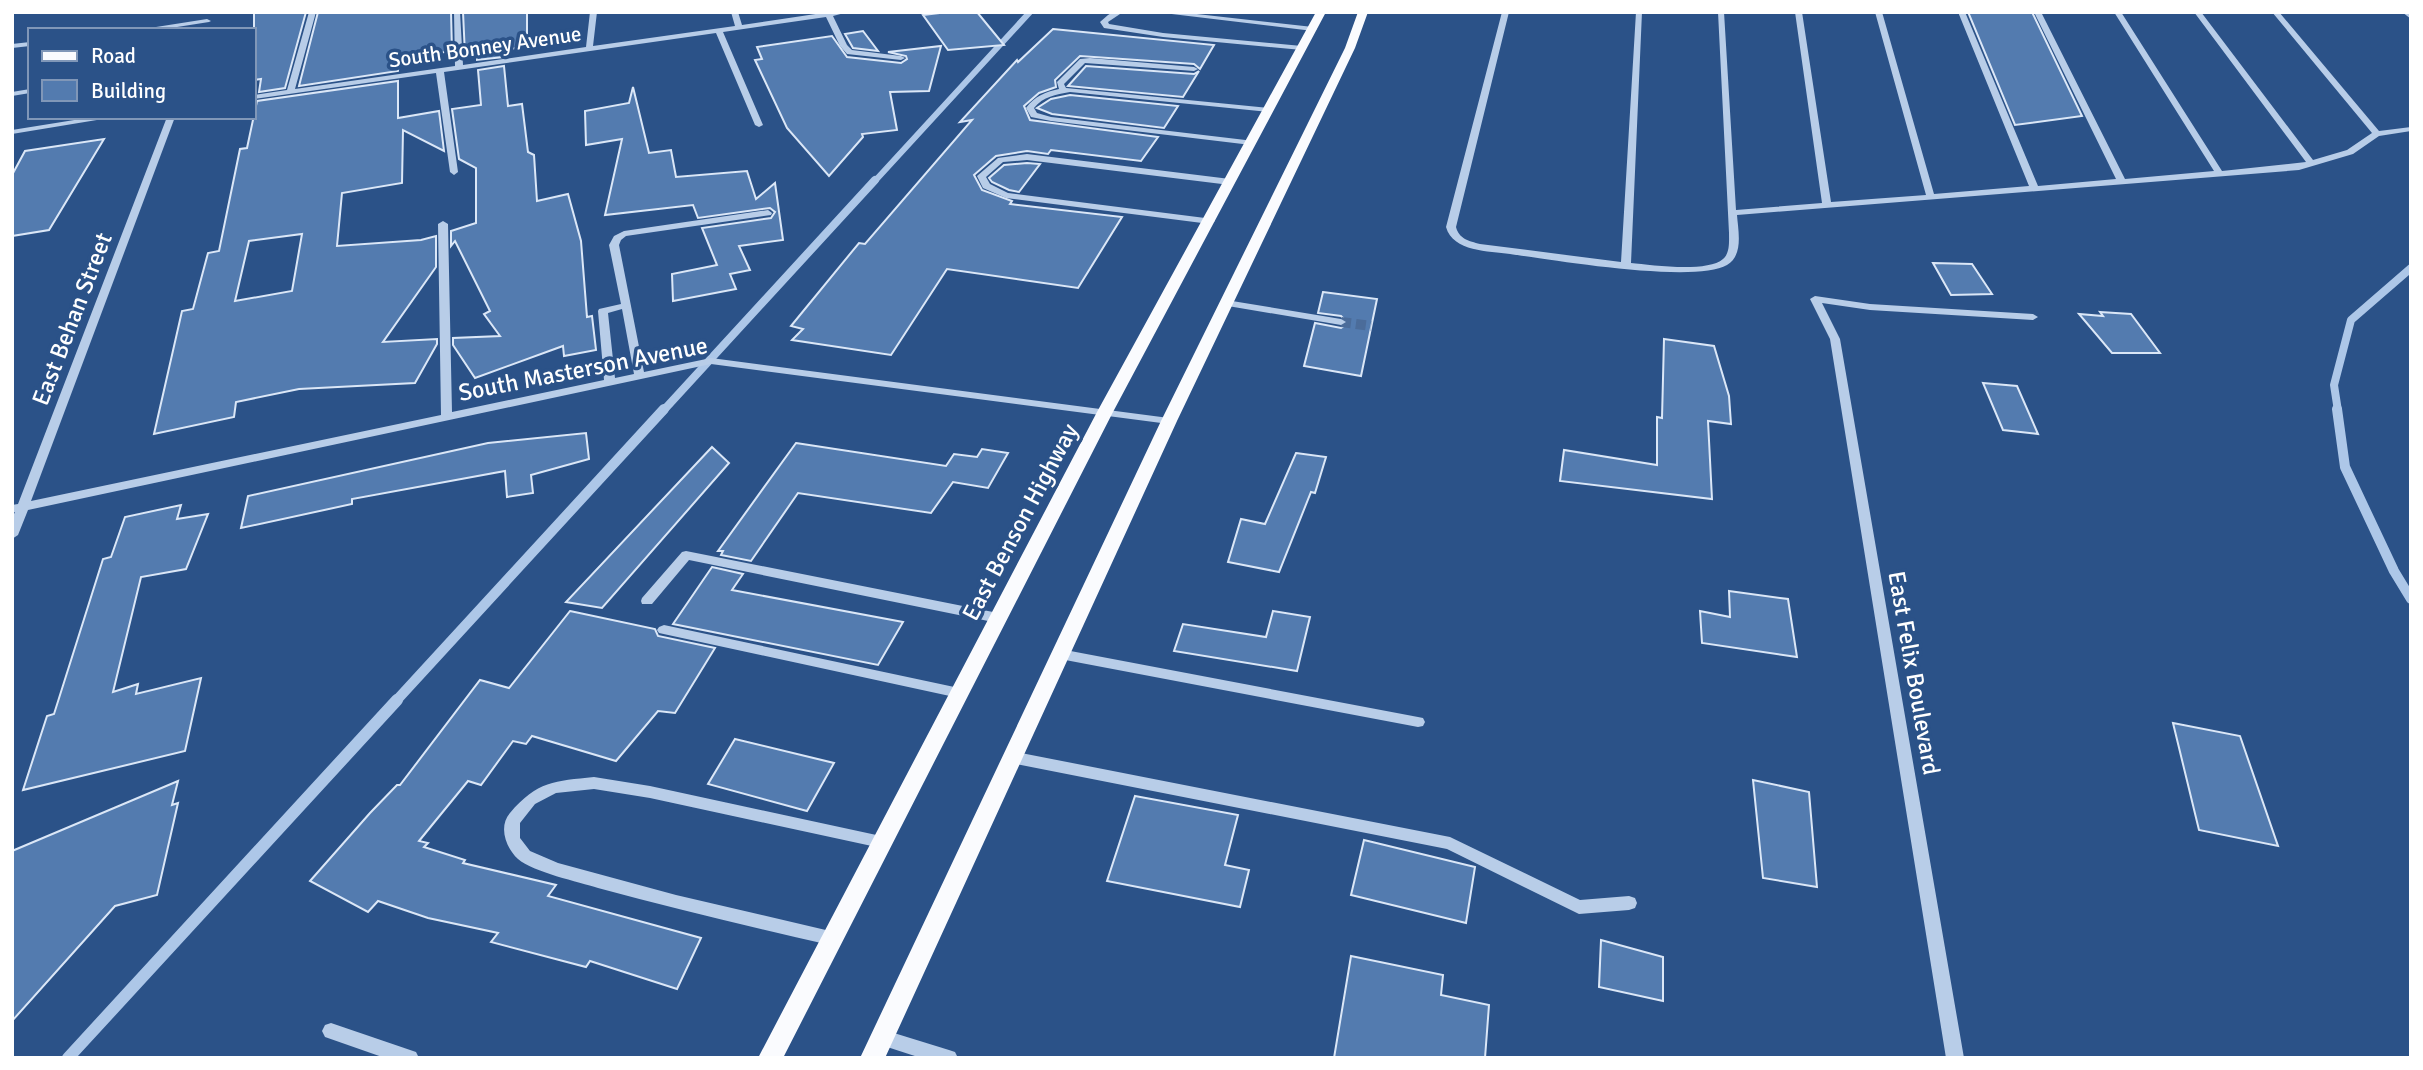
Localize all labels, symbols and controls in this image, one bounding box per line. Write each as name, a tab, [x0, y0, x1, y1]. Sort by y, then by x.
street label: South Bonney Avenue	[387, 21, 583, 73]
legend	[28, 28, 256, 119]
text: Road	[91, 43, 136, 69]
text: Building	[91, 78, 166, 104]
street label: East Behan Street	[25, 228, 119, 410]
street label: South Masterson Avenue	[456, 330, 710, 408]
street label: East Benson Highway	[955, 418, 1085, 626]
street label: East Felix Boulevard	[1881, 569, 1947, 777]

